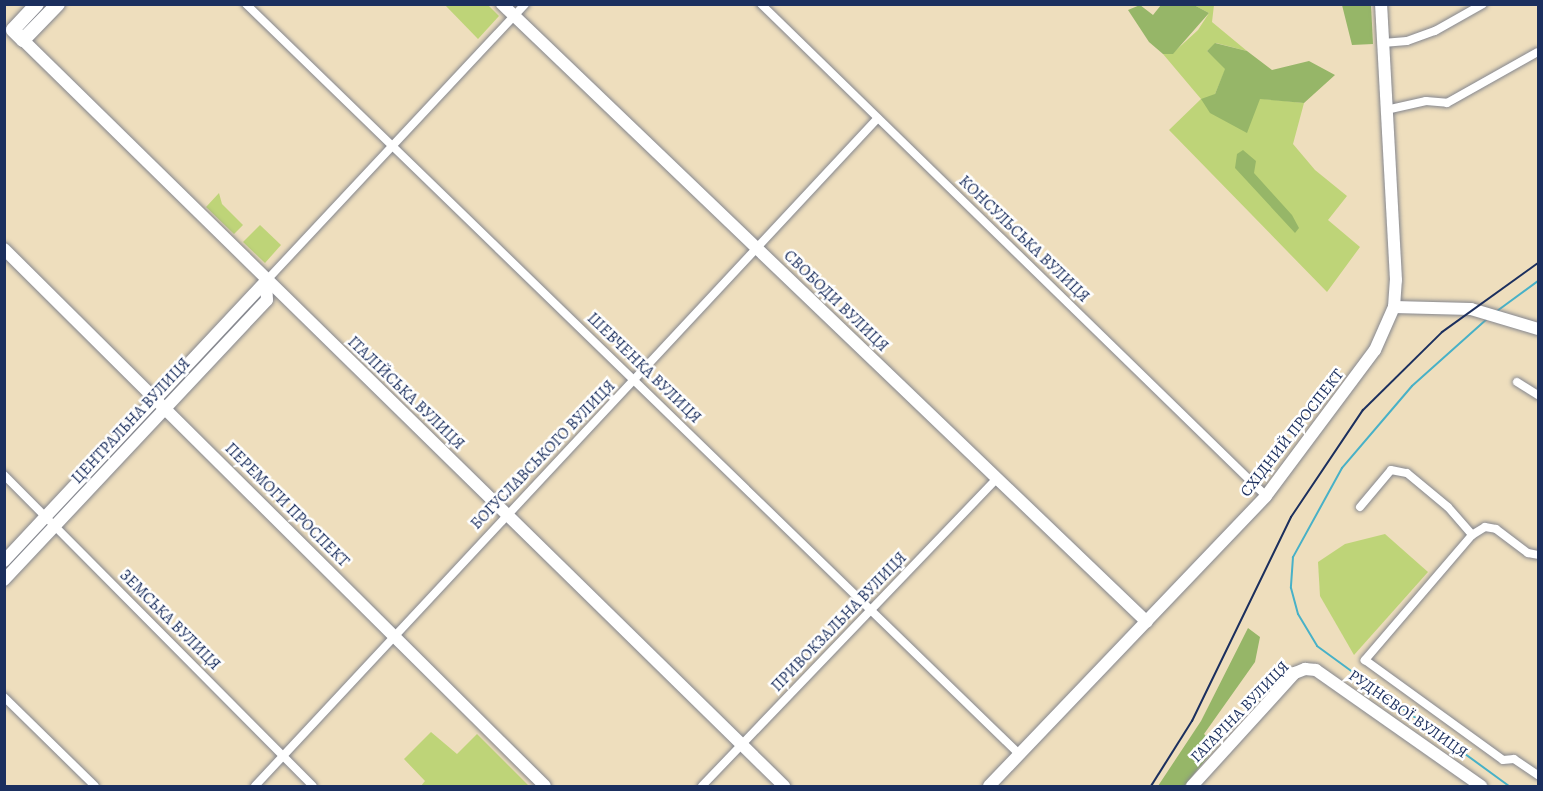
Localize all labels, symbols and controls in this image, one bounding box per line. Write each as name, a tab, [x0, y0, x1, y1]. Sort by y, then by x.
street label: КОНСУЛЬСЬКА ВУЛИЦЯ	[955, 172, 1093, 306]
street label: СВОБОДИ ВУЛИЦЯ	[780, 246, 892, 356]
street label: ШЕВЧЕНКА ВУЛИЦЯ	[583, 309, 705, 427]
street label: ІТАЛІЙСЬКА ВУЛИЦЯ	[344, 332, 468, 454]
street label: ЦЕНТРАЛЬНА ВУЛИЦЯ	[68, 354, 194, 488]
street label: СХІДНИЙ ПРОСПЕКТ	[1236, 365, 1348, 501]
street label: БОГУСЛАВСЬКОГО ВУЛИЦЯ	[467, 377, 619, 533]
street label: ПЕРЕМОГИ ПРОСПЕКТ	[221, 439, 353, 571]
street label: ПРИВОКЗАЛЬНА ВУЛИЦЯ	[767, 548, 911, 696]
street label: ЗЕМСЬКА ВУЛИЦЯ	[116, 566, 224, 674]
street label: ГАГАРІНА ВУЛИЦЯ	[1187, 657, 1293, 767]
street label: РУДНЄВОЇ ВУЛИЦЯ	[1345, 666, 1471, 762]

